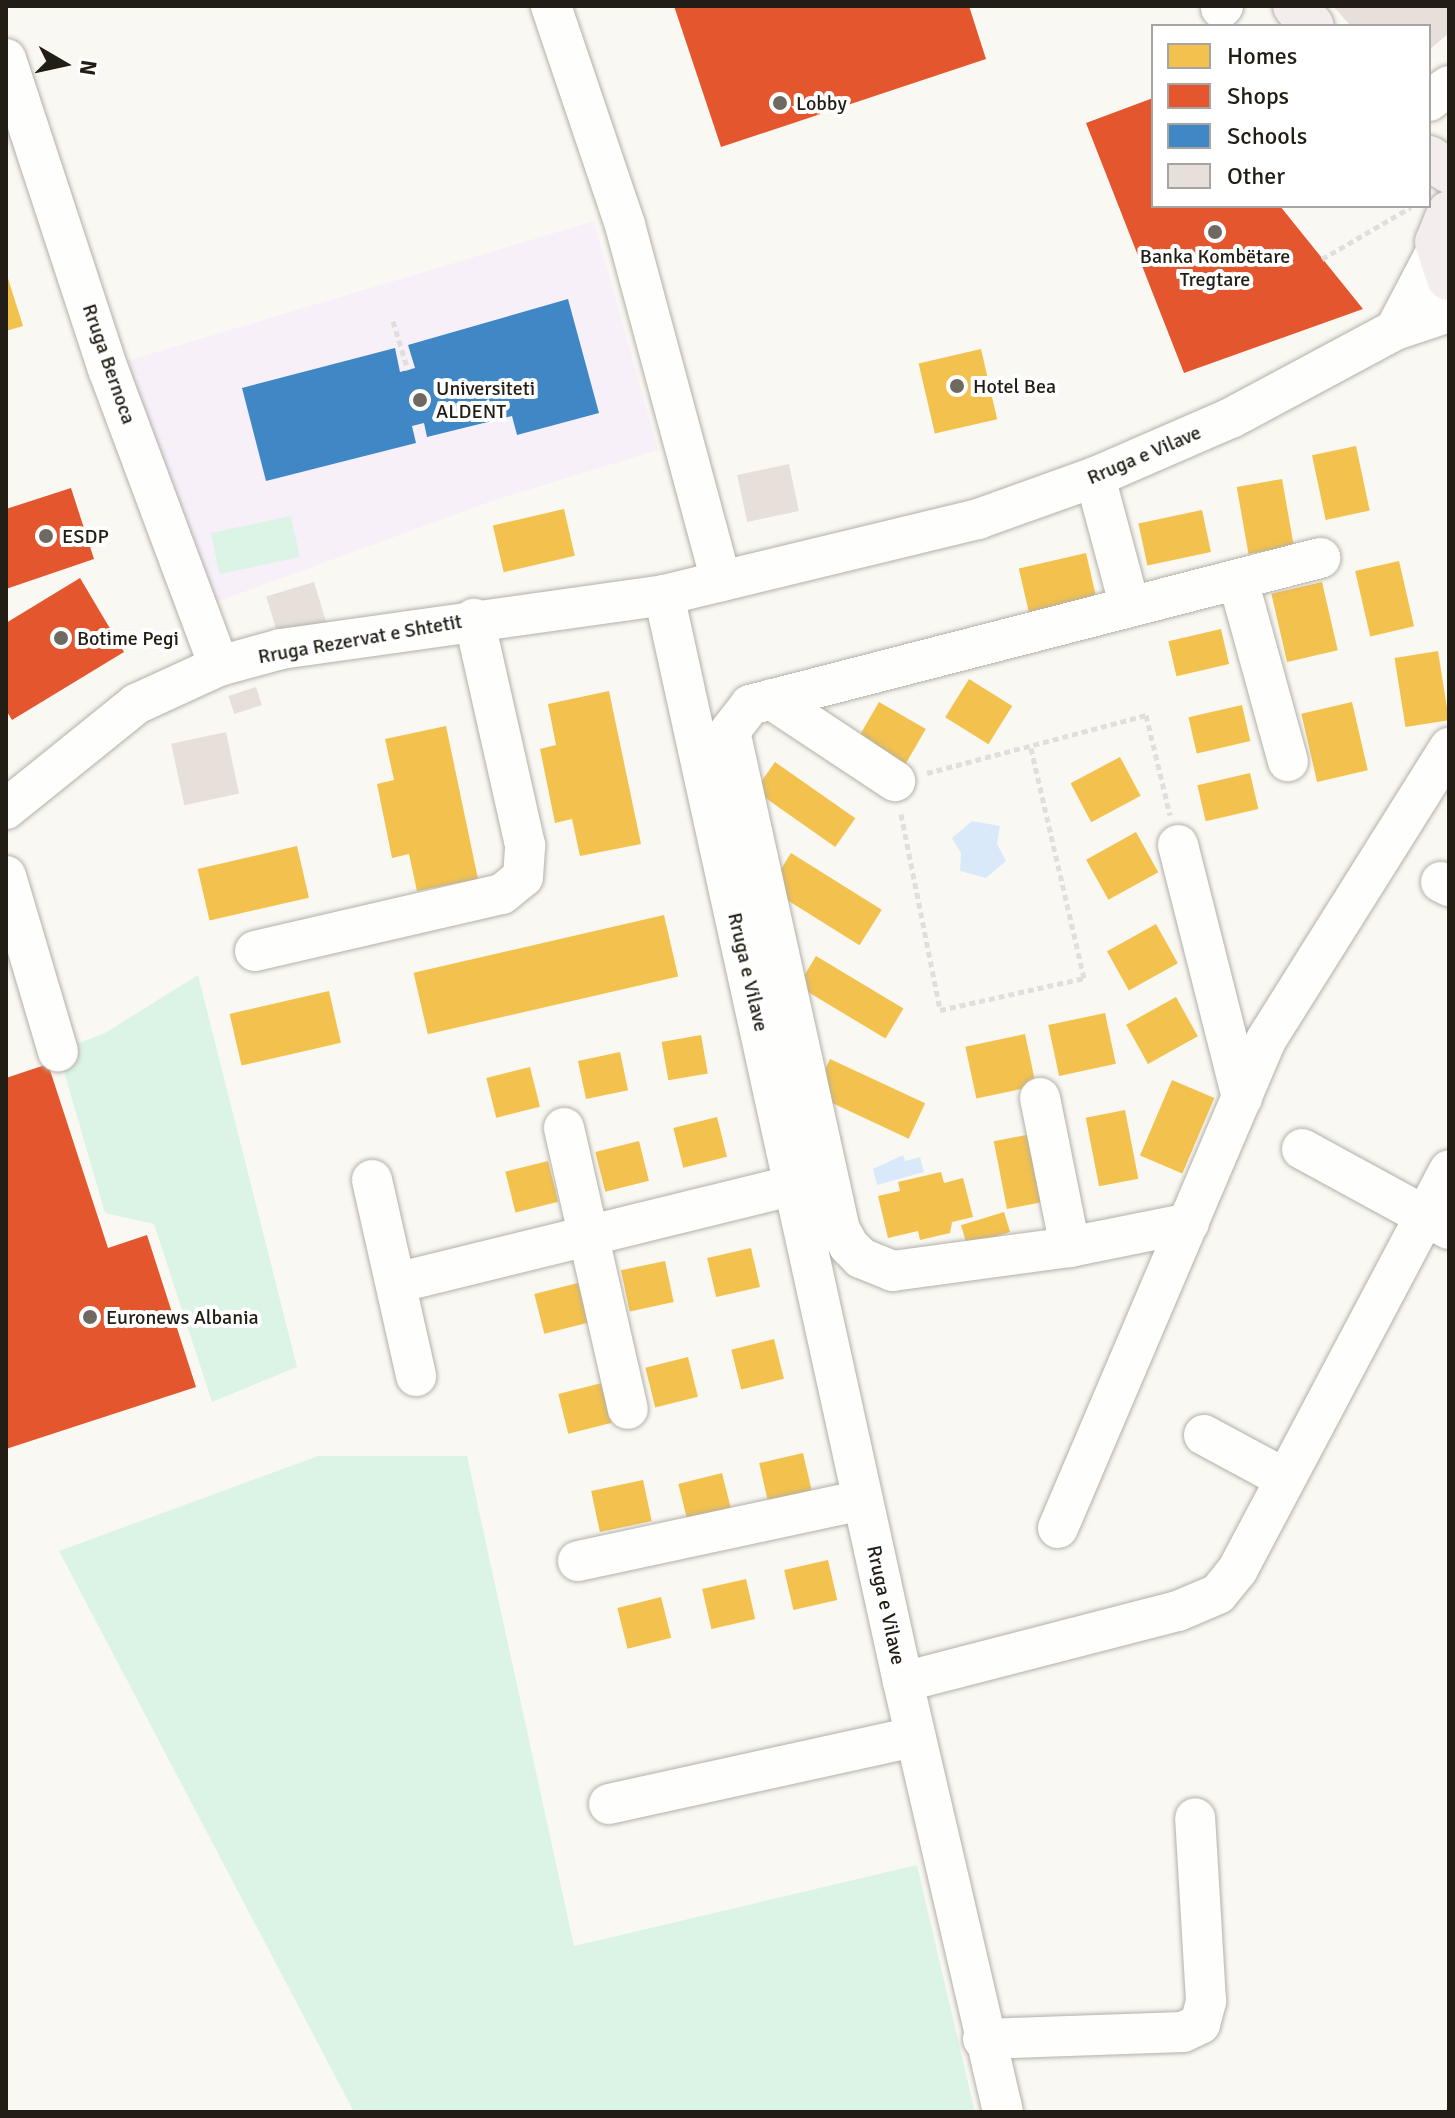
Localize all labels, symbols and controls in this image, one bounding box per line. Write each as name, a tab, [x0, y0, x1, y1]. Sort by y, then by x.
north arrow	[24, 24, 104, 104]
legend	[1151, 24, 1431, 208]
text: Homes	[1227, 41, 1297, 71]
text: N	[74, 58, 103, 78]
text: Shops	[1227, 81, 1289, 111]
place label: Lobby	[796, 91, 847, 115]
marker: Lobby	[771, 94, 789, 112]
text: Schools	[1227, 121, 1307, 151]
text: Other	[1227, 161, 1285, 191]
marker: Banka Kombëtare Tregtare	[1206, 223, 1224, 241]
place label: Banka Kombëtare Tregtare	[1140, 244, 1290, 291]
street label: Rruga Bernoca	[77, 301, 141, 427]
place label: Hotel Bea	[973, 374, 1056, 398]
place label: Universiteti ALDENT	[436, 376, 535, 423]
marker: Hotel Bea	[948, 377, 966, 395]
marker: Universiteti ALDENT	[411, 391, 429, 409]
street label: Rruga e Vilave	[1083, 420, 1205, 490]
place label: ESDP	[62, 524, 109, 548]
marker: ESDP	[37, 527, 55, 545]
street label: Rruga Rezervat e Shtetit	[256, 609, 464, 669]
place label: Botime Pegi	[77, 626, 179, 650]
marker: Botime Pegi	[52, 629, 70, 647]
street label: Rruga e Vilave	[723, 910, 773, 1034]
place label: Euronews Albania	[106, 1305, 259, 1329]
marker: Euronews Albania	[81, 1308, 99, 1326]
street label: Rruga e Vilave	[862, 1543, 910, 1667]

